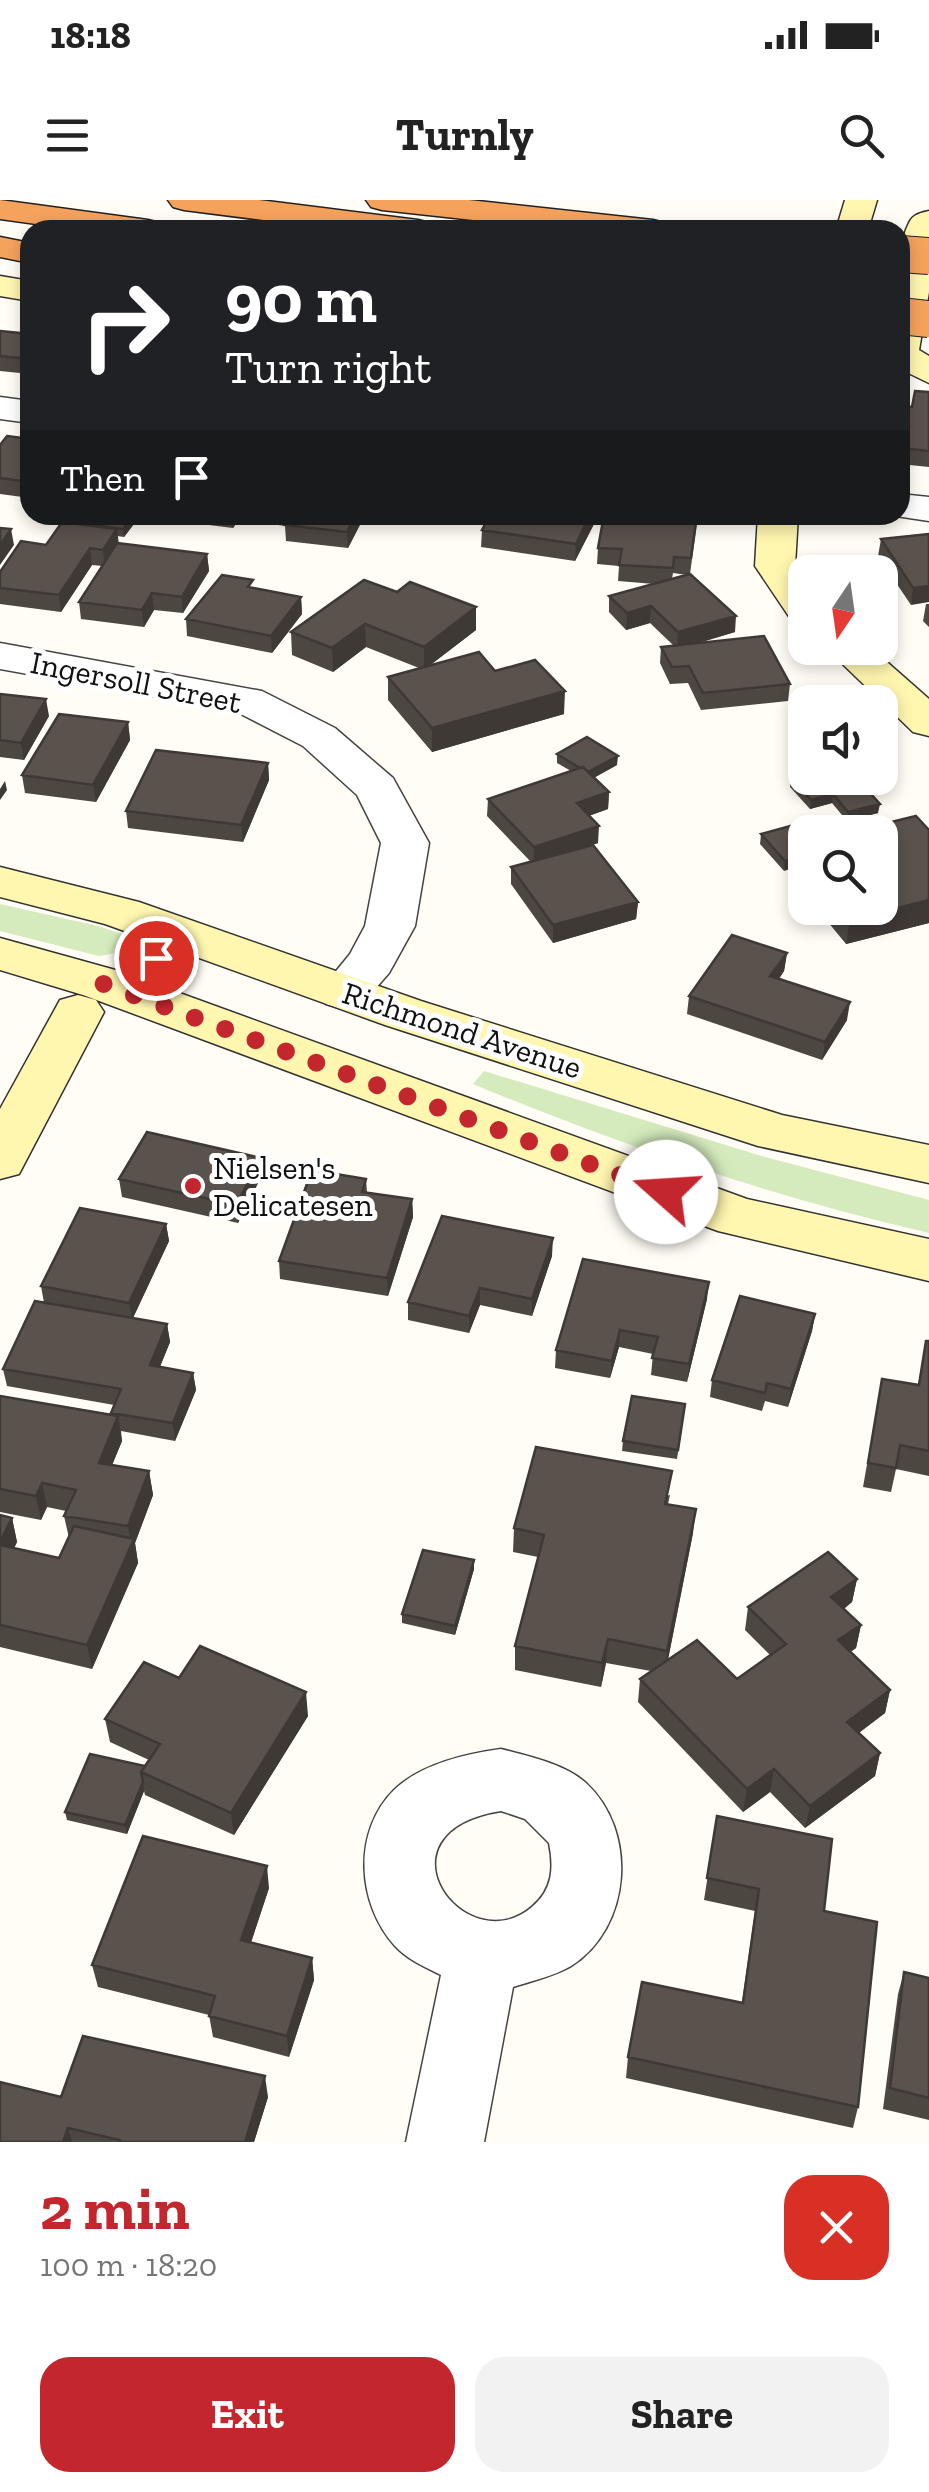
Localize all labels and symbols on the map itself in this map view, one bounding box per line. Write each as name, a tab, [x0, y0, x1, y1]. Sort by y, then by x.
north arrow	[788, 555, 898, 665]
street label: Ingersoll Street	[27, 643, 245, 721]
pin	[114, 916, 199, 1001]
street label: Richmond Avenue	[338, 973, 586, 1087]
position arrow	[614, 1140, 718, 1244]
place label: Nielsen's Delicatesen	[213, 1149, 373, 1224]
marker: Nielsen's Delicatesen	[182, 1175, 204, 1197]

